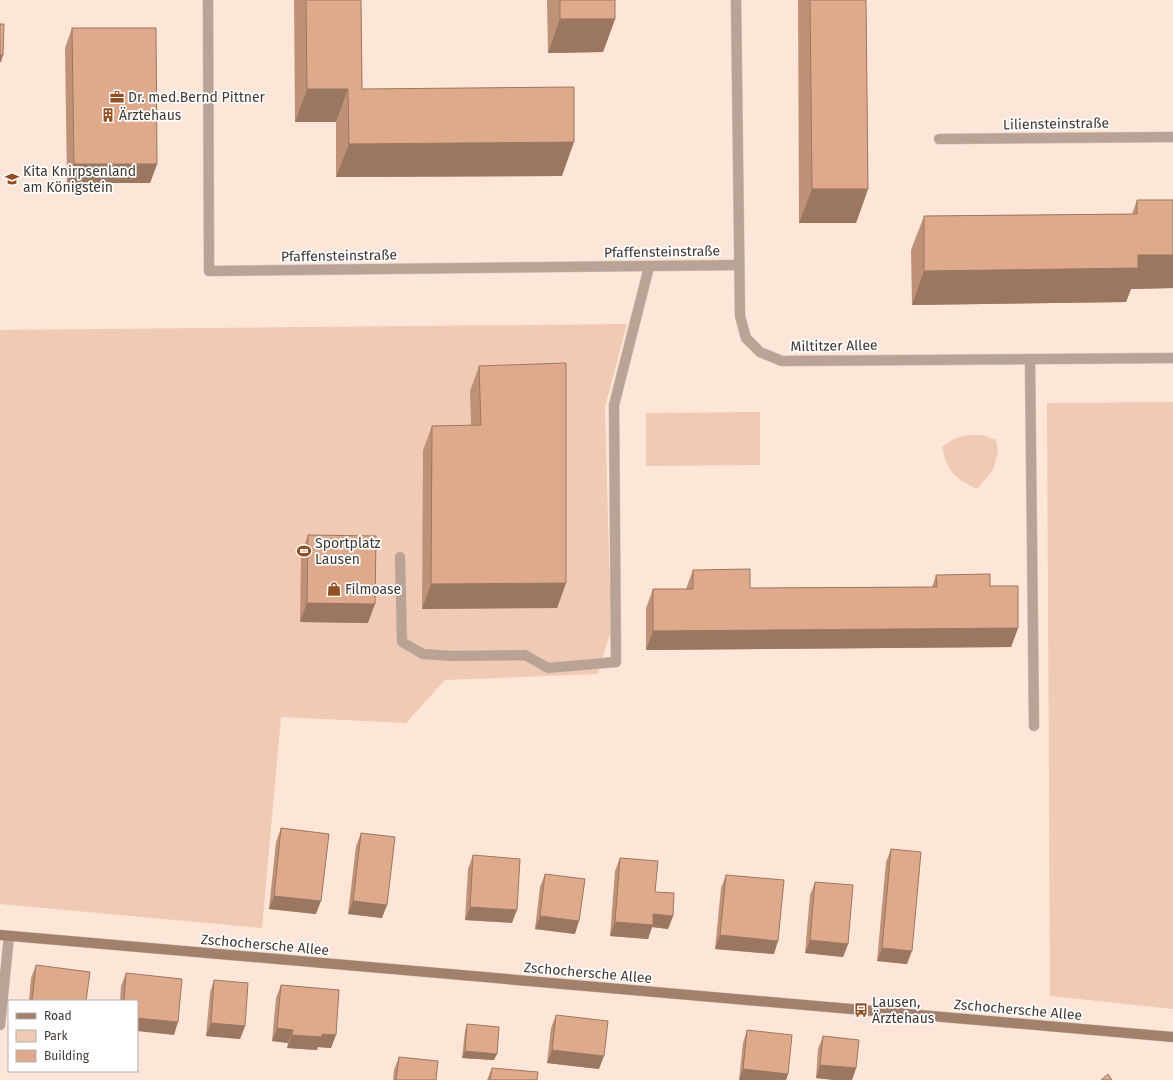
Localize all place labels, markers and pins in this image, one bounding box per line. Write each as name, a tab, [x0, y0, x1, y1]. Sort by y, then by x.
office icon: Dr. med.Bernd Pittner	[109, 89, 125, 105]
place label: Dr. med.Bernd Pittner	[128, 89, 266, 106]
building icon: Ärztehaus	[100, 107, 116, 123]
place label: Ärztehaus	[119, 107, 182, 124]
place label: Kita Knirpsenland am Königstein	[23, 163, 136, 196]
school or university icon: Kita Knirpsenland am Königstein	[4, 171, 20, 187]
place label: Sportplatz Lausen	[315, 535, 381, 568]
sports icon: Sportplatz Lausen	[296, 543, 312, 559]
shop icon: Filmoase	[326, 581, 342, 597]
place label: Filmoase	[345, 581, 401, 598]
place label: Lausen, Ärztehaus	[872, 994, 935, 1027]
bus stop icon: Lausen, Ärztehaus	[853, 1002, 869, 1018]

